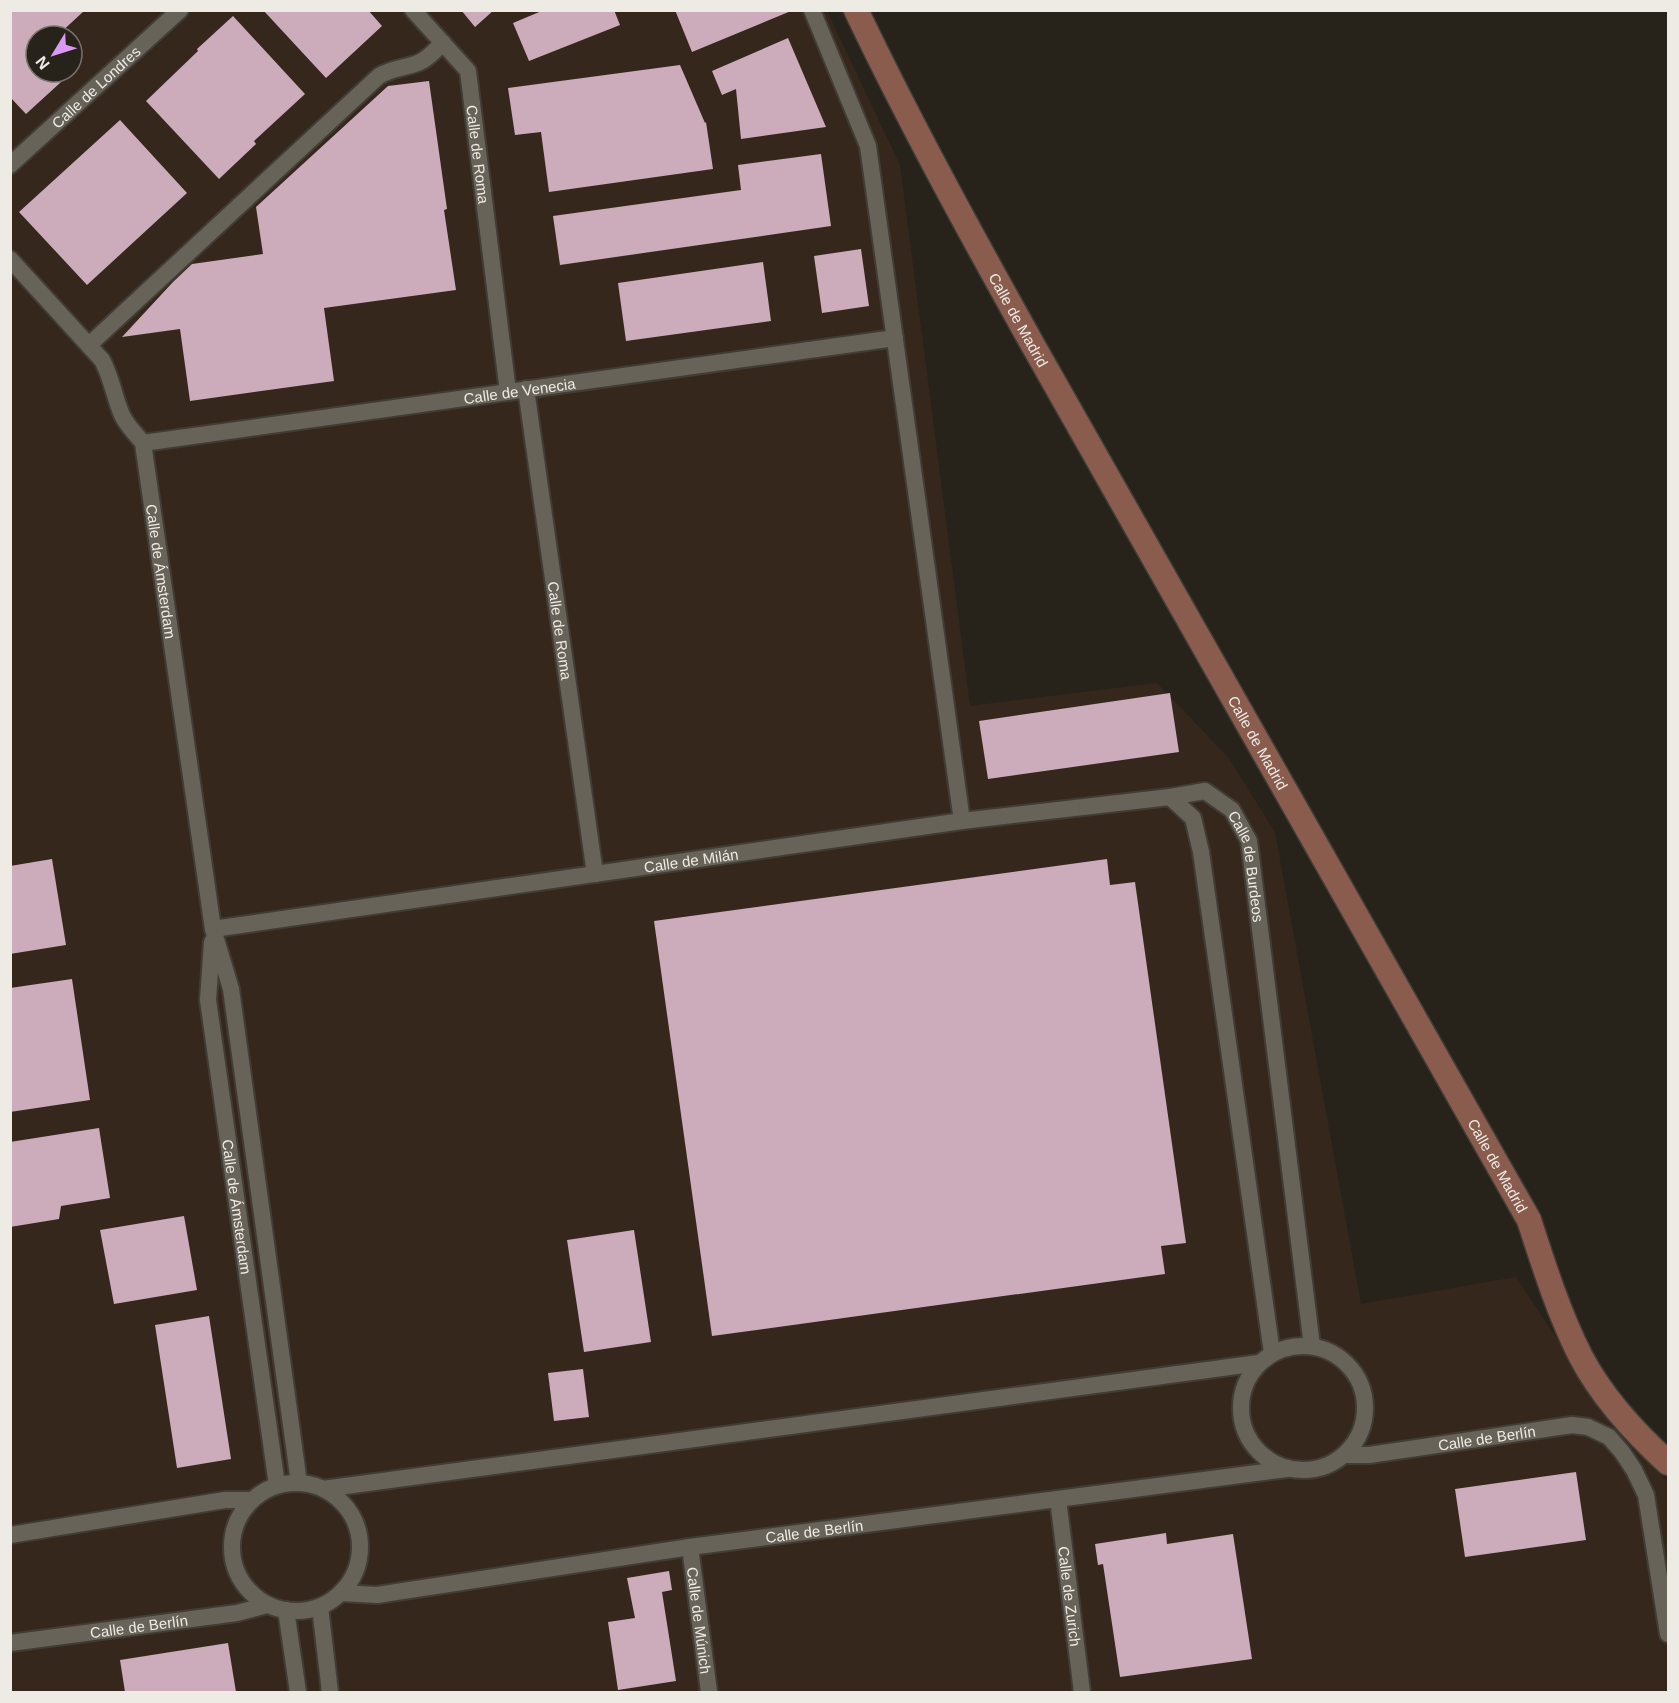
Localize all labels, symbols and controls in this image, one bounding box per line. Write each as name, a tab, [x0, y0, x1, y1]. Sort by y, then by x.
north arrow	[24, 24, 84, 84]
street label: Calle de Londres	[48, 42, 143, 131]
text: N	[32, 53, 53, 73]
street label: Calle de Roma	[464, 104, 493, 205]
street label: Calle de Madrid	[986, 270, 1052, 370]
street label: Calle de Venecia	[462, 374, 577, 407]
street label: Calle de Ámsterdam	[143, 503, 180, 640]
street label: Calle de Roma	[545, 580, 576, 682]
street label: Calle de Madrid	[1225, 693, 1292, 793]
street label: Calle de Burdeos	[1225, 807, 1268, 923]
street label: Calle de Milán	[643, 845, 739, 875]
street label: Calle de Madrid	[1465, 1115, 1531, 1215]
street label: Calle de Ámsterdam	[219, 1138, 255, 1275]
street label: Calle de Berlín	[1437, 1422, 1537, 1453]
street label: Calle de Berlín	[764, 1516, 864, 1546]
street label: Calle de Zurich	[1055, 1545, 1085, 1647]
street label: Calle de Múnich	[684, 1566, 715, 1675]
street label: Calle de Berlín	[89, 1611, 189, 1641]

